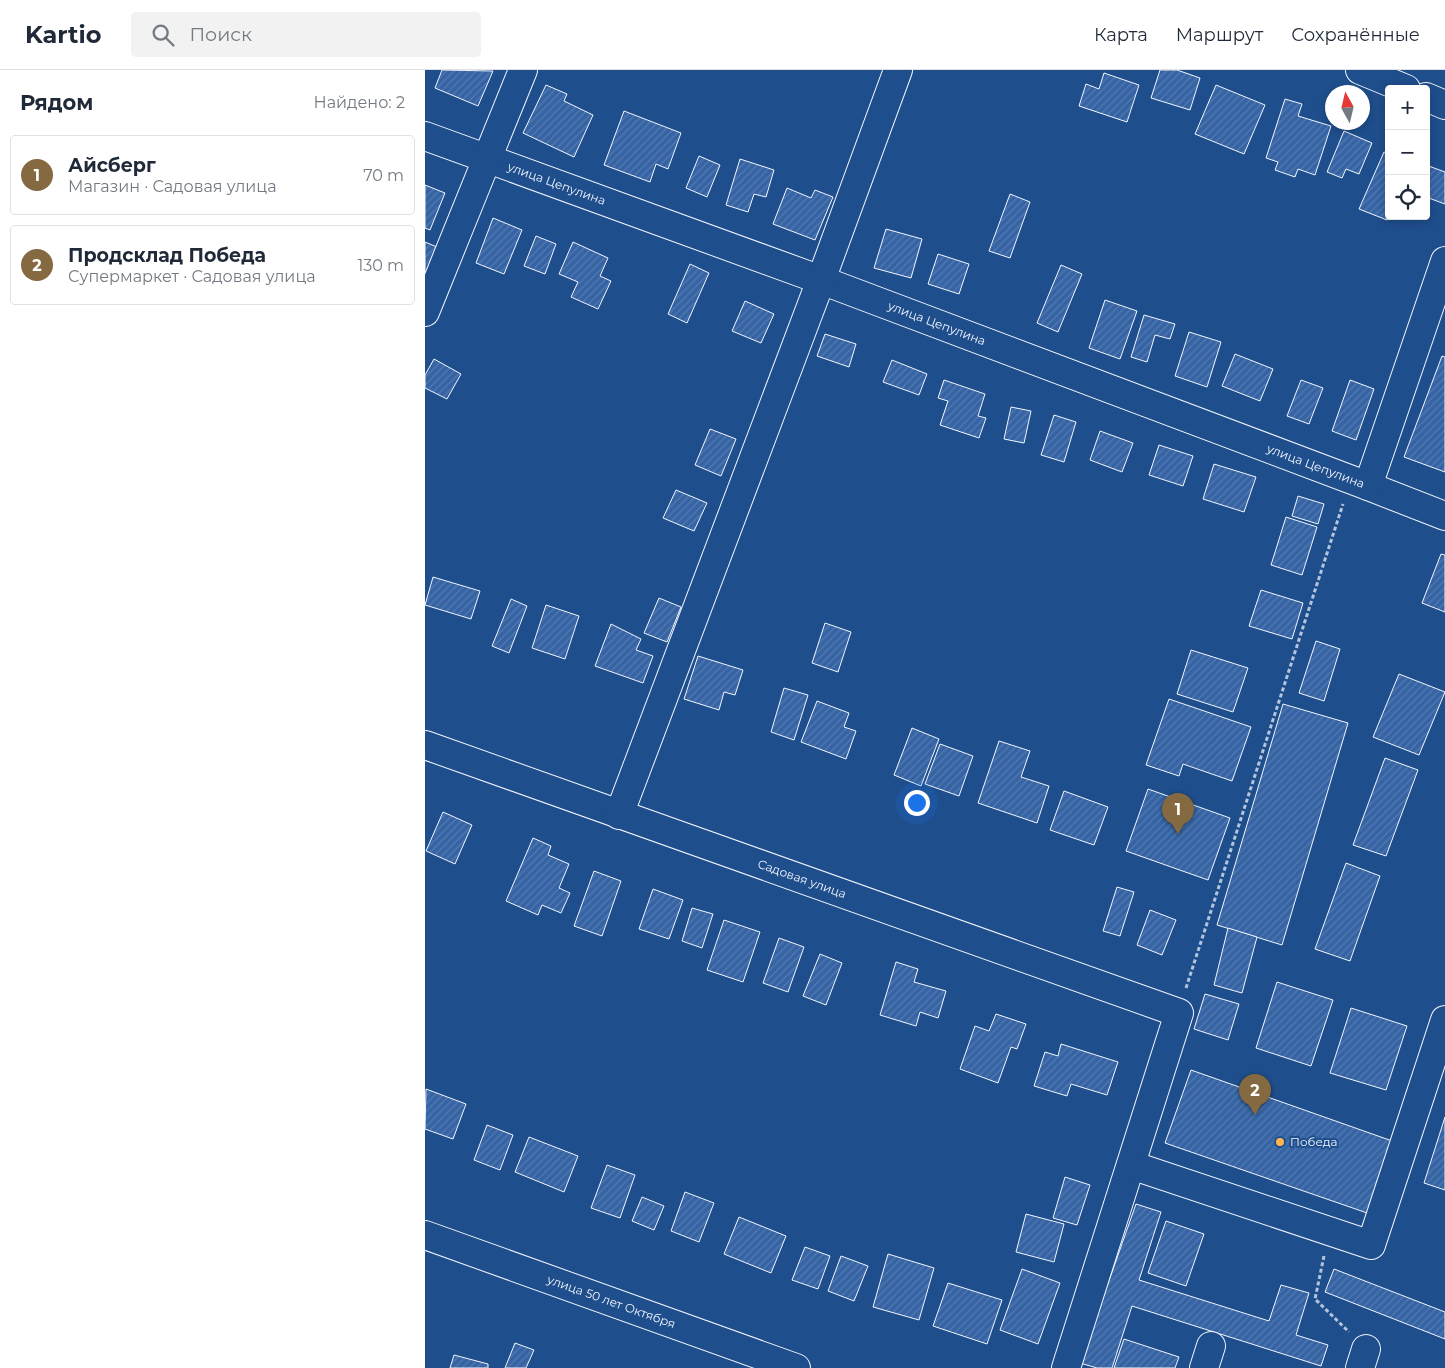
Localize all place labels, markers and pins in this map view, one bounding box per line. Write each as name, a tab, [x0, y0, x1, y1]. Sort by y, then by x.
pin: 1	[1162, 793, 1194, 834]
pin: 2	[1239, 1074, 1271, 1115]
place label: Победа	[1290, 1134, 1338, 1149]
marker: Победа	[1274, 1136, 1286, 1148]

